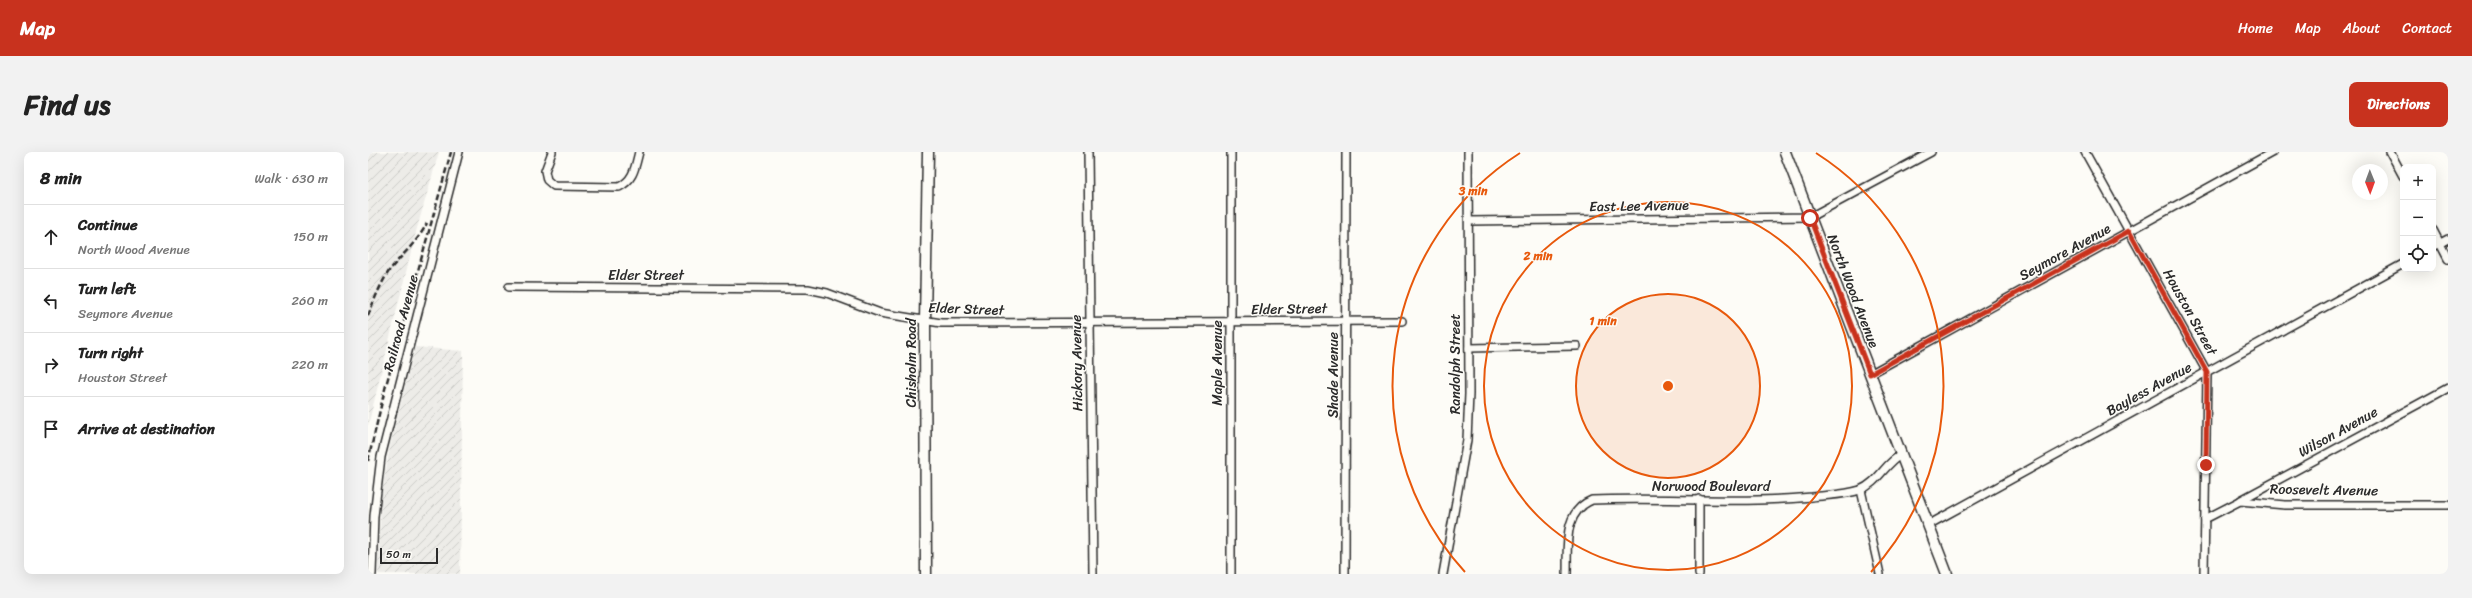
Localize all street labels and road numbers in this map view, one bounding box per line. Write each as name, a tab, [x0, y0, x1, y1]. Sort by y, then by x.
street label: East Lee Avenue	[1589, 193, 1689, 219]
street label: Seymore Avenue	[2014, 216, 2116, 288]
street label: North Wood Avenue	[1820, 230, 1886, 352]
street label: Elder Street	[608, 263, 685, 288]
street label: Houston Street	[2156, 264, 2225, 361]
street label: Railroad Avenue	[376, 272, 426, 374]
street label: Elder Street	[928, 295, 1006, 323]
street label: Elder Street	[1251, 296, 1329, 322]
street label: Hickory Avenue	[1064, 314, 1090, 412]
street label: Randolph Street	[1443, 314, 1468, 414]
street label: Chisholm Road	[899, 317, 924, 408]
street label: Maple Avenue	[1205, 320, 1230, 406]
street label: Shade Avenue	[1321, 332, 1346, 418]
street label: Bayless Avenue	[2101, 355, 2197, 423]
street label: Wilson Avenue	[2293, 400, 2383, 464]
street label: Norwood Boulevard	[1652, 474, 1772, 499]
street label: Roosevelt Avenue	[2270, 477, 2378, 503]

